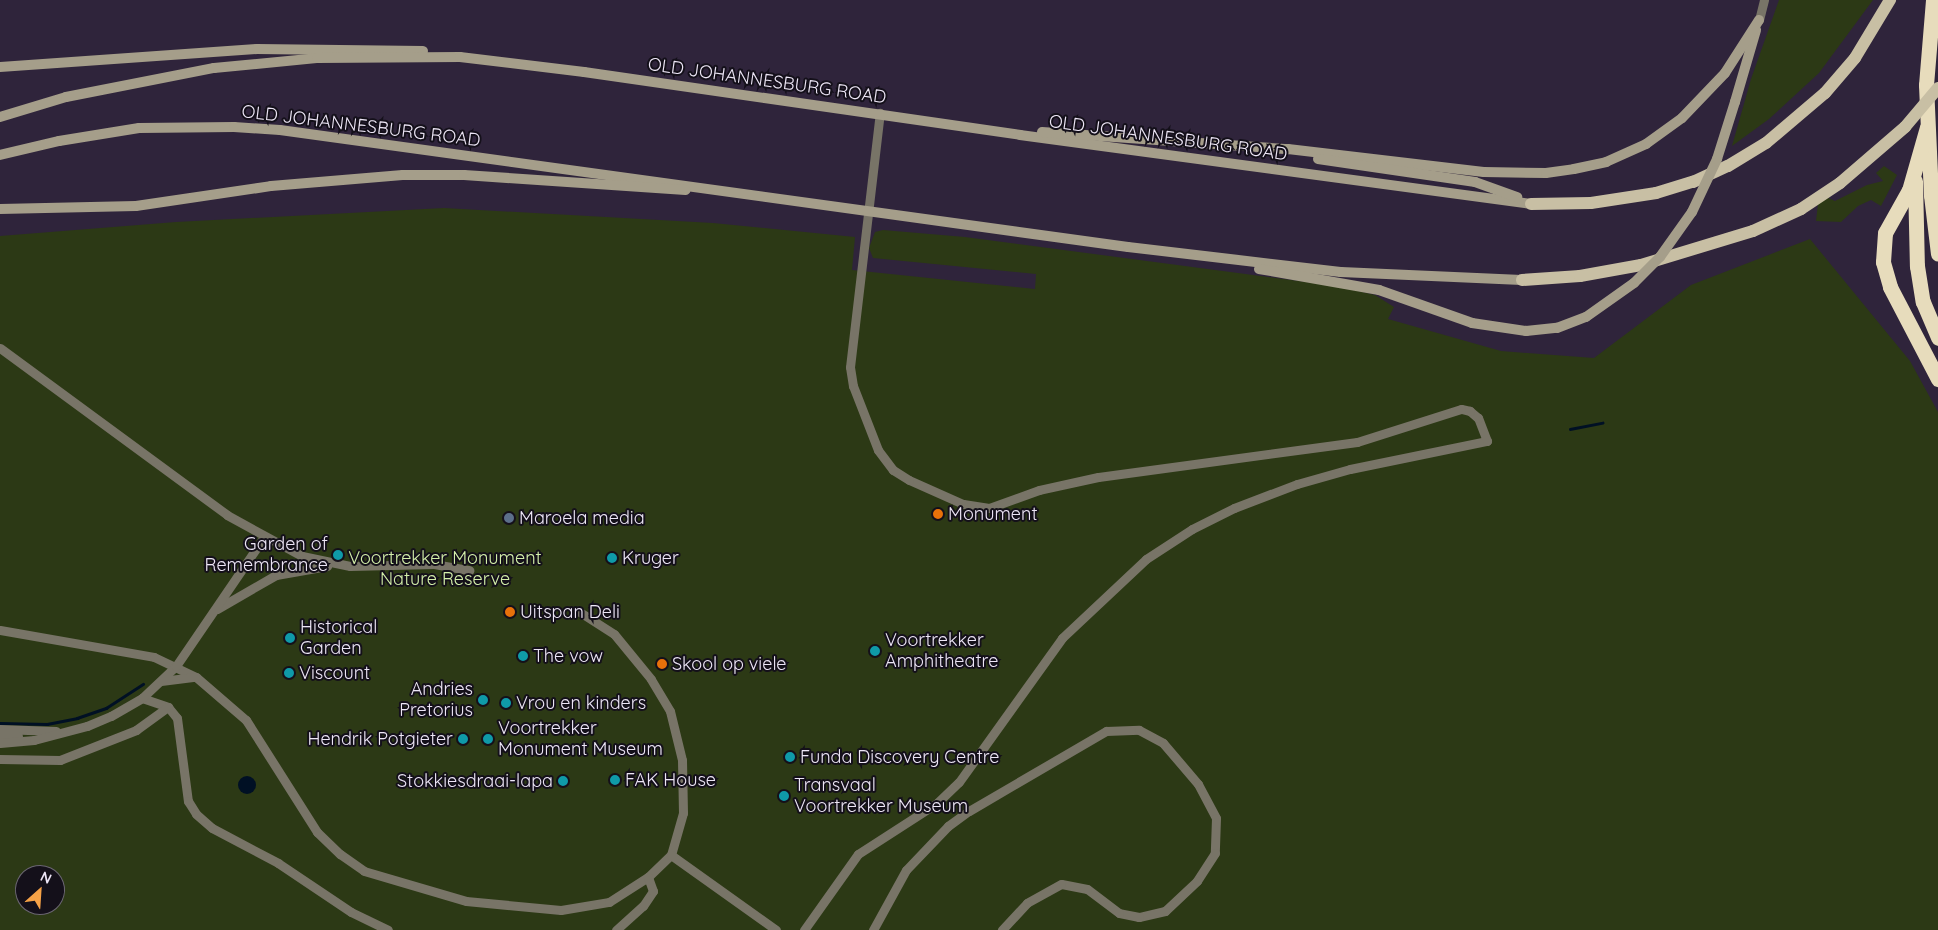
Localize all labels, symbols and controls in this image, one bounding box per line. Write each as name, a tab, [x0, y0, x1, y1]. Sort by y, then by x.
street label: OLD JOHANNESBURG ROAD	[646, 54, 888, 108]
street label: OLD JOHANNESBURG ROAD	[240, 101, 482, 151]
street label: OLD JOHANNESBURG ROAD	[1047, 111, 1289, 165]
place label: Monument	[948, 503, 1037, 525]
place label: Maroela media	[519, 507, 645, 529]
marker: Monument	[932, 508, 944, 520]
marker: Maroela media	[503, 512, 515, 524]
place label: Garden of Remembrance	[204, 534, 328, 576]
place label: Kruger	[622, 547, 679, 569]
park label: Voortrekker Monument Nature Reserve	[348, 548, 542, 590]
marker: Garden of Remembrance	[332, 549, 344, 561]
marker: Kruger	[606, 552, 618, 564]
place label: Uitspan Deli	[520, 601, 620, 623]
marker: Uitspan Deli	[504, 606, 516, 618]
place label: Historical Garden	[300, 617, 377, 660]
place label: Voortrekker Amphitheatre	[885, 630, 998, 672]
marker: Historical Garden	[284, 632, 296, 644]
place label: The vow	[533, 645, 603, 667]
marker: Voortrekker Amphitheatre	[869, 645, 881, 657]
marker: The vow	[517, 650, 529, 662]
place label: Skool op viele	[672, 653, 787, 675]
marker: Skool op viele	[656, 658, 668, 670]
place label: Viscount	[299, 662, 370, 684]
marker: Viscount	[283, 667, 295, 679]
place label: Andries Pretorius	[399, 679, 473, 722]
place label: Vrou en kinders	[516, 692, 646, 714]
marker: Andries Pretorius	[477, 694, 489, 706]
marker: Vrou en kinders	[500, 697, 512, 709]
place label: Voortrekker Monument Museum	[498, 718, 663, 761]
place label: Hendrik Potgieter	[307, 728, 453, 750]
marker: Hendrik Potgieter	[457, 733, 469, 745]
marker: Voortrekker Monument Museum	[482, 733, 494, 745]
place label: Funda Discovery Centre	[800, 746, 999, 768]
marker: Funda Discovery Centre	[784, 751, 796, 763]
place label: FAK House	[625, 769, 716, 791]
place label: Stokkiesdraai-lapa	[397, 770, 553, 792]
marker: FAK House	[609, 774, 621, 786]
marker: Stokkiesdraai-lapa	[557, 775, 569, 787]
place label: Transvaal Voortrekker Museum	[794, 775, 968, 818]
marker: Transvaal Voortrekker Museum	[778, 790, 790, 802]
north arrow	[15, 865, 65, 915]
text: N	[38, 867, 55, 888]

